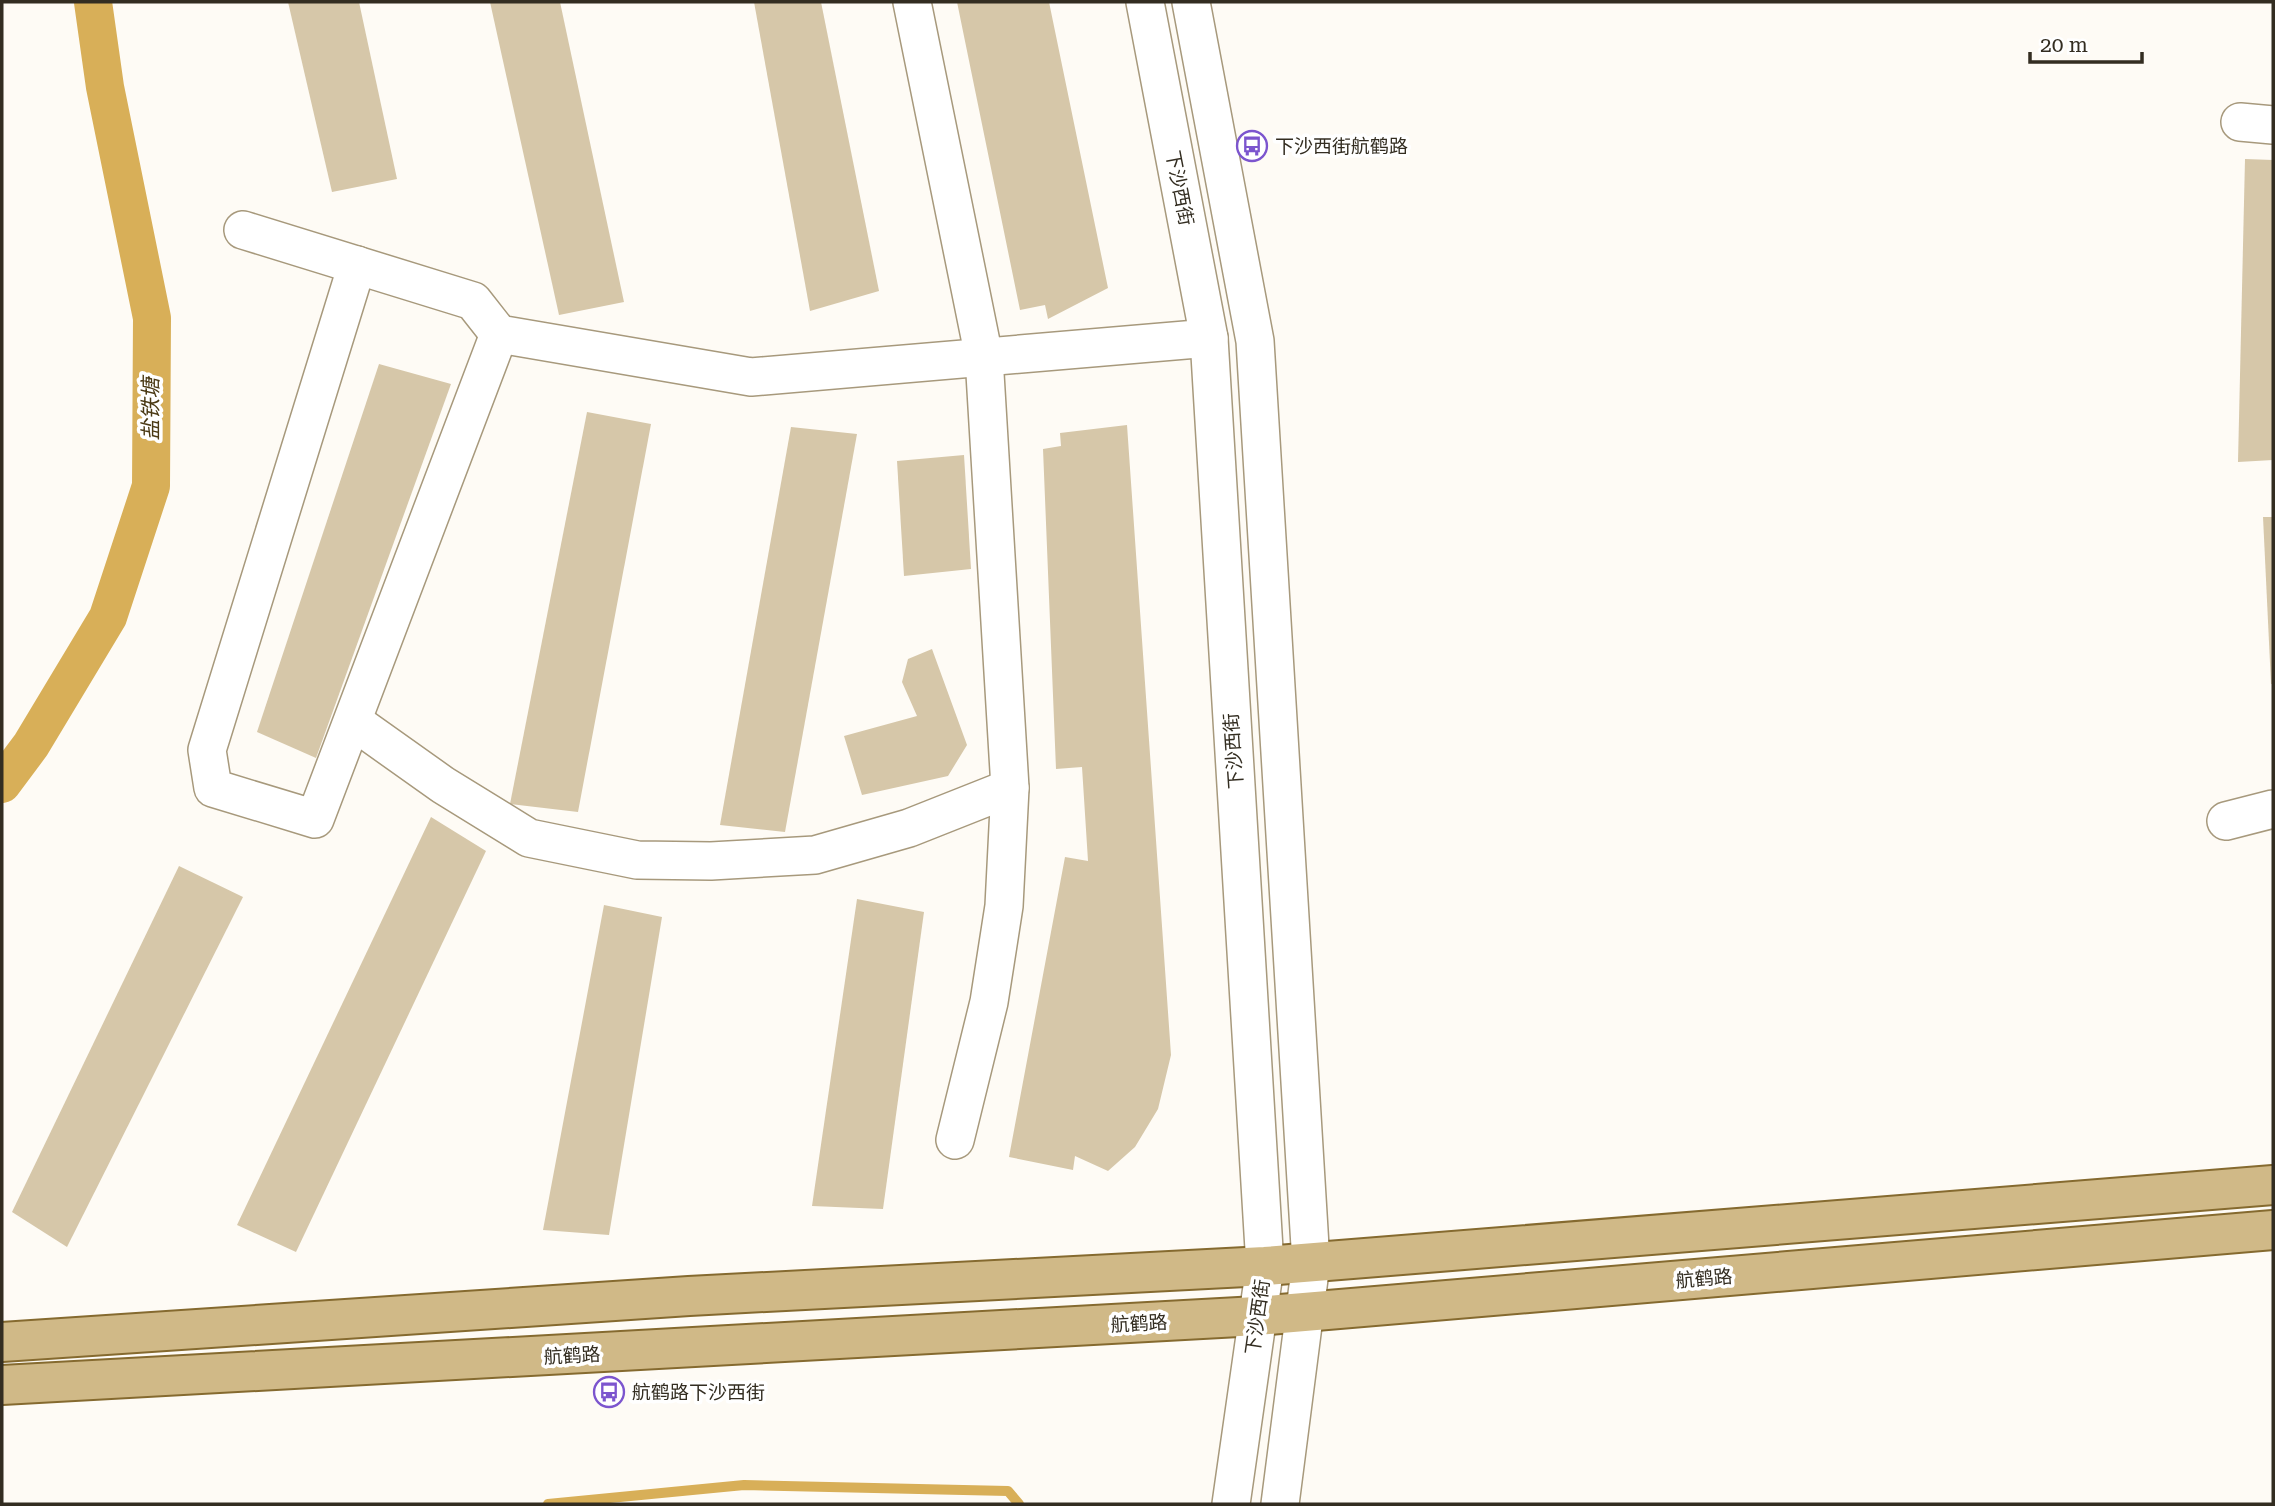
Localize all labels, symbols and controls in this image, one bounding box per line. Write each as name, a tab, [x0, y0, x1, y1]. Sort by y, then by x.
scale bar	[2030, 21, 2142, 65]
text: 20 m	[2040, 33, 2088, 57]
bus stop icon: 下沙西街航鹤路	[1235, 129, 1269, 163]
place label: 下沙西街航鹤路	[1275, 135, 1408, 158]
street label: 下沙西街	[1161, 149, 1198, 228]
water label: 盐铁塘	[139, 375, 163, 441]
street label: 下沙西街	[1219, 712, 1248, 790]
street label: 航鹤路	[1675, 1265, 1733, 1292]
street label: 下沙西街	[1241, 1278, 1274, 1356]
street label: 航鹤路	[1110, 1311, 1168, 1336]
street label: 航鹤路	[543, 1343, 601, 1368]
bus stop icon: 航鹤路下沙西街	[592, 1375, 626, 1409]
place label: 航鹤路下沙西街	[632, 1381, 765, 1404]

